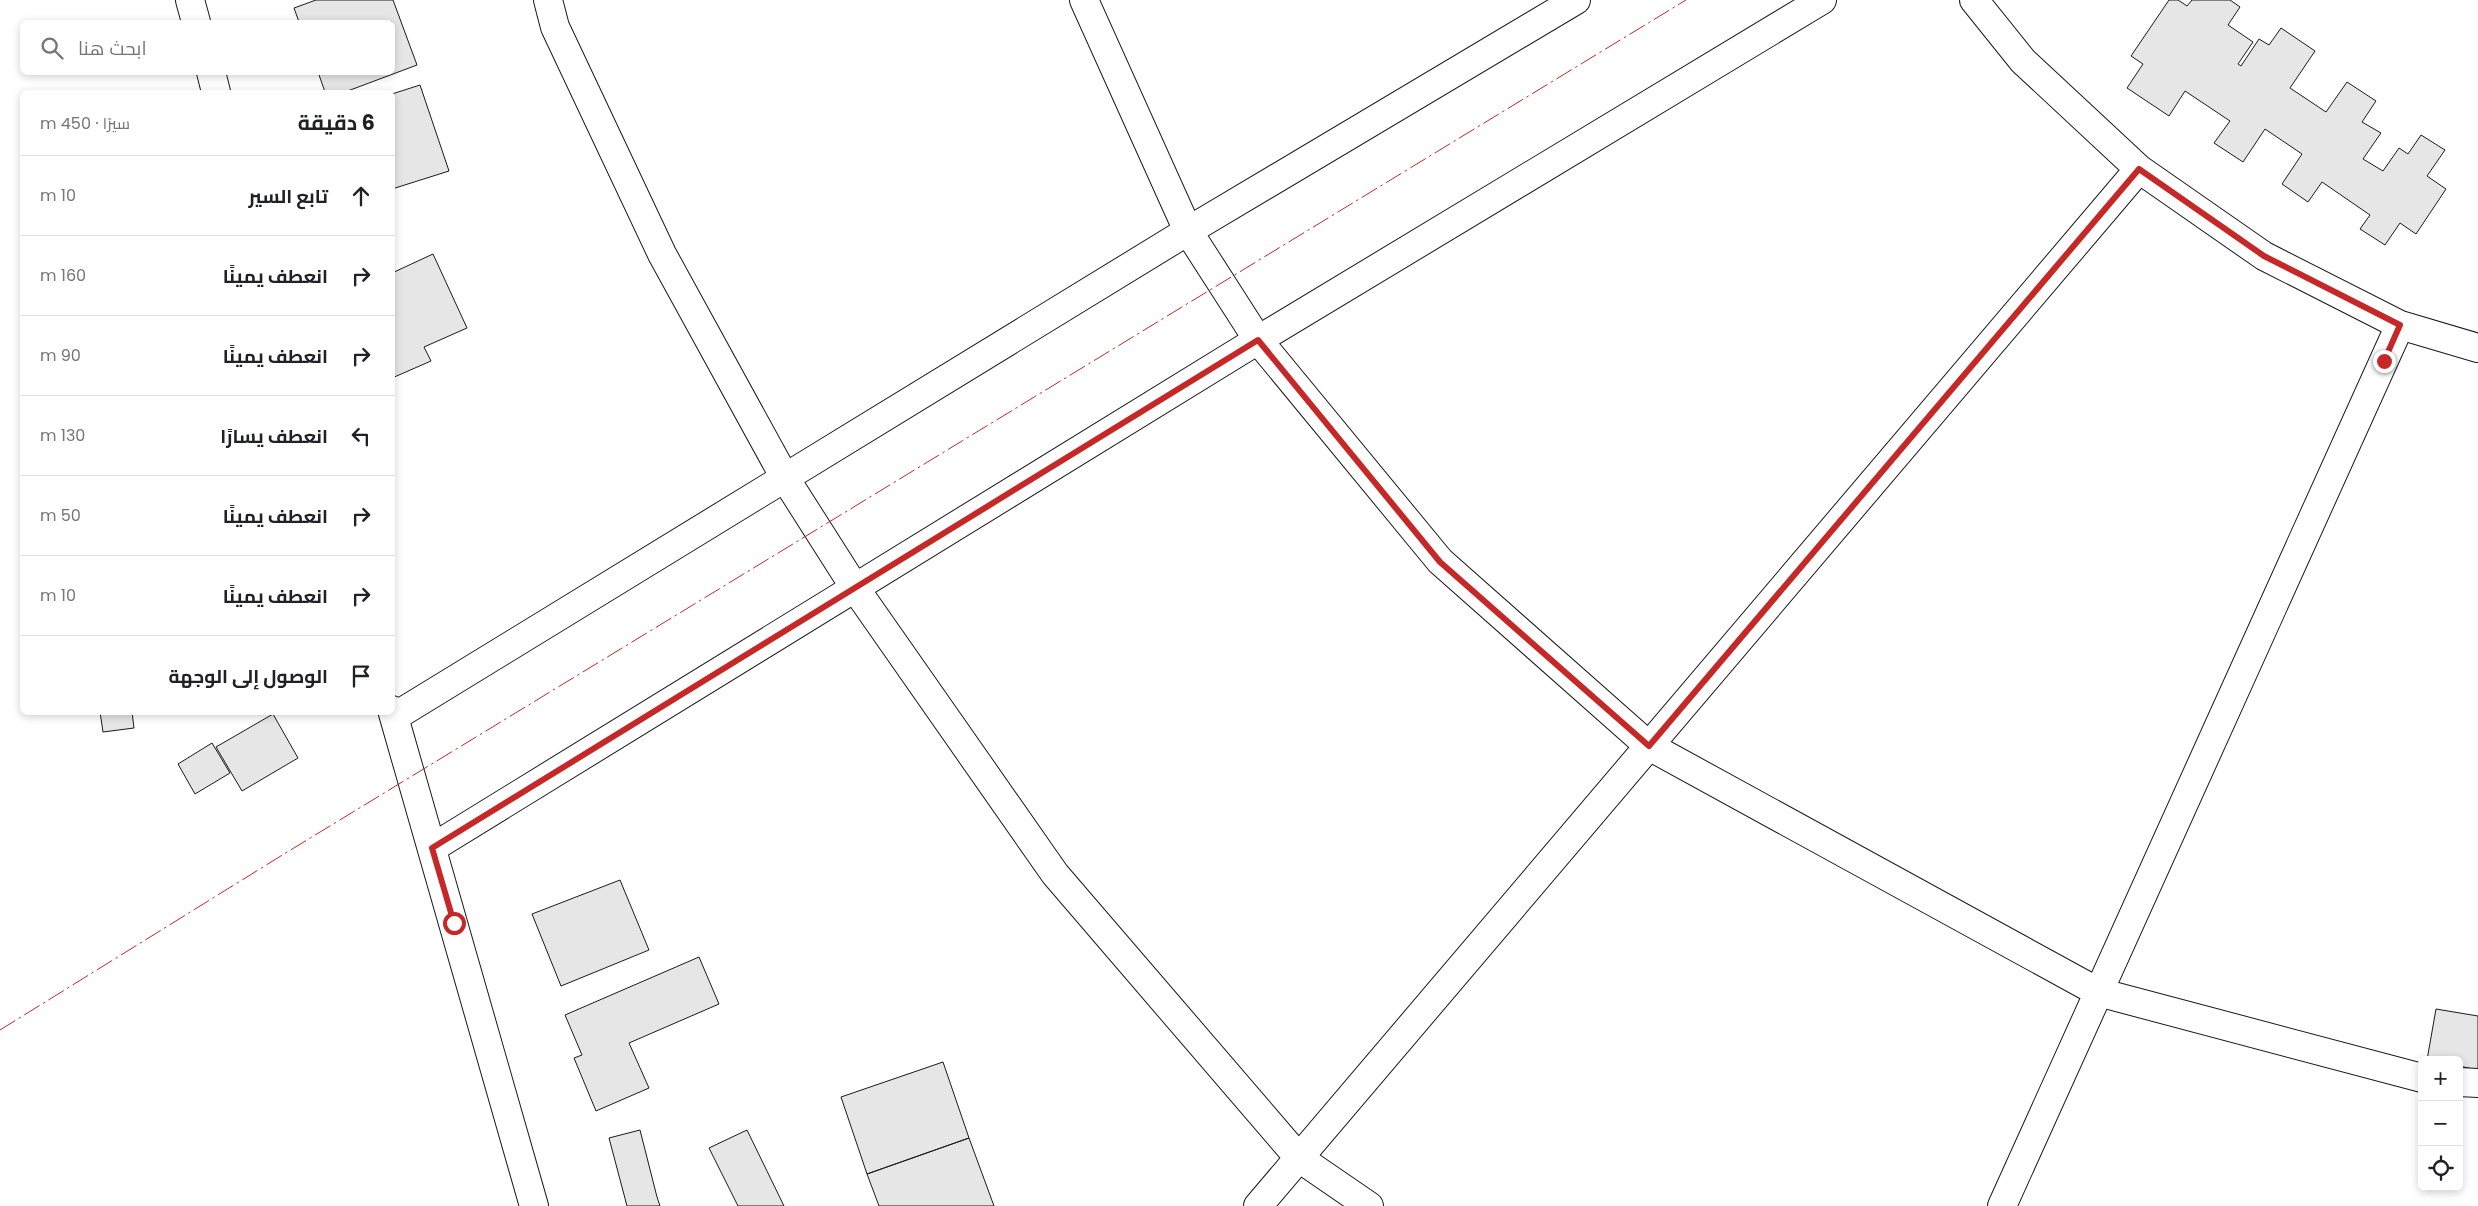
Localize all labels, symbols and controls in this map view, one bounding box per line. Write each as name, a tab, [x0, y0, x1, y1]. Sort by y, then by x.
search box	[20, 20, 395, 75]
icon: search	[38, 34, 66, 62]
text: ابحث هنا	[78, 35, 147, 62]
text: 6 دقيقة	[298, 108, 375, 137]
text: سيرًا · 450 m	[40, 112, 130, 135]
icon: ahead	[347, 182, 375, 210]
text: تابع السير	[248, 183, 328, 210]
text: 10 m	[40, 184, 76, 207]
icon: right	[347, 262, 375, 290]
text: انعطف يمينًا	[223, 263, 328, 290]
text: 160 m	[40, 264, 86, 287]
icon: right	[347, 342, 375, 370]
text: انعطف يمينًا	[223, 343, 328, 370]
text: 90 m	[40, 344, 81, 367]
route end	[2373, 350, 2396, 373]
icon: left	[347, 422, 375, 450]
text: انعطف يسارًا	[220, 423, 328, 450]
text: 130 m	[40, 424, 85, 447]
icon: right	[347, 502, 375, 530]
text: انعطف يمينًا	[223, 503, 328, 530]
text: 50 m	[40, 504, 81, 527]
icon: right	[347, 582, 375, 610]
text: انعطف يمينًا	[223, 583, 328, 610]
text: 10 m	[40, 584, 76, 607]
icon: arrive	[347, 662, 375, 690]
text: الوصول إلى الوجهة	[169, 663, 328, 690]
route start	[443, 912, 466, 935]
map controls	[2418, 1056, 2463, 1191]
button: +	[2418, 1056, 2463, 1101]
button: −	[2418, 1101, 2463, 1146]
button: locate	[2418, 1146, 2463, 1191]

